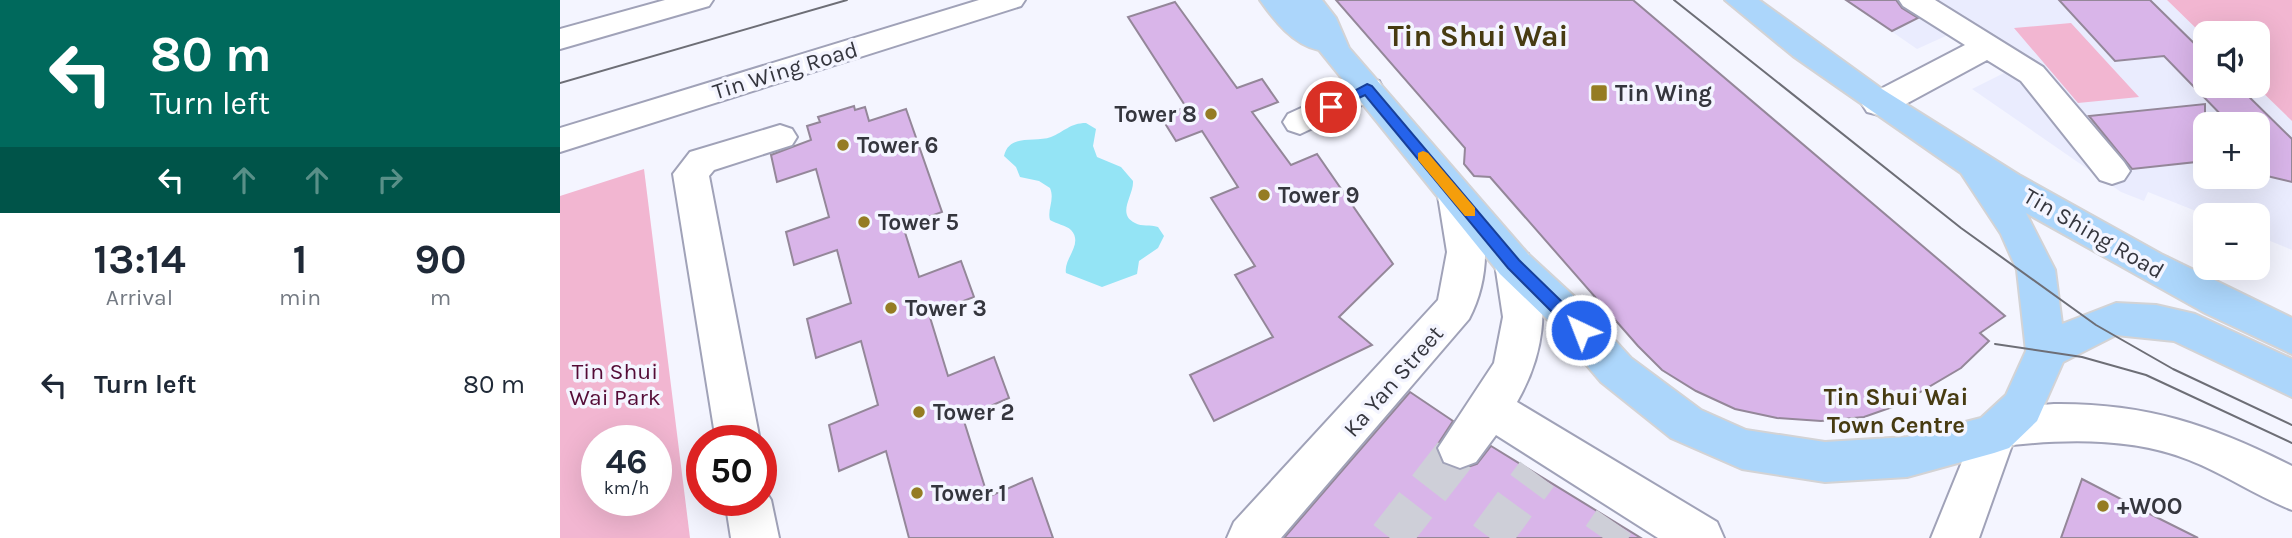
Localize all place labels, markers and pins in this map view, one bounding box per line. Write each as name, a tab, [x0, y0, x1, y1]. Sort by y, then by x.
pin	[1301, 77, 1361, 137]
place label: Tin Wing	[1615, 80, 1712, 107]
marker: Tin Wing	[1589, 83, 1609, 103]
place label: Tower 8	[1115, 101, 1197, 128]
marker: Tower 8	[1203, 106, 1219, 122]
place label: Tower 6	[857, 132, 939, 159]
marker: Tower 6	[835, 137, 851, 153]
place label: Tower 9	[1278, 182, 1360, 209]
marker: Tower 9	[1256, 187, 1272, 203]
place label: Tower 5	[878, 209, 959, 236]
marker: Tower 5	[856, 214, 872, 230]
place label: Tower 3	[905, 295, 987, 322]
marker: Tower 3	[883, 300, 899, 316]
place label: Tower 2	[933, 399, 1015, 426]
marker: Tower 2	[911, 404, 927, 420]
place label: Tower 1	[931, 480, 1007, 507]
marker: Tower 1	[909, 485, 925, 501]
place label: +WOO	[2117, 493, 2183, 520]
marker: +WOO	[2095, 498, 2111, 514]

